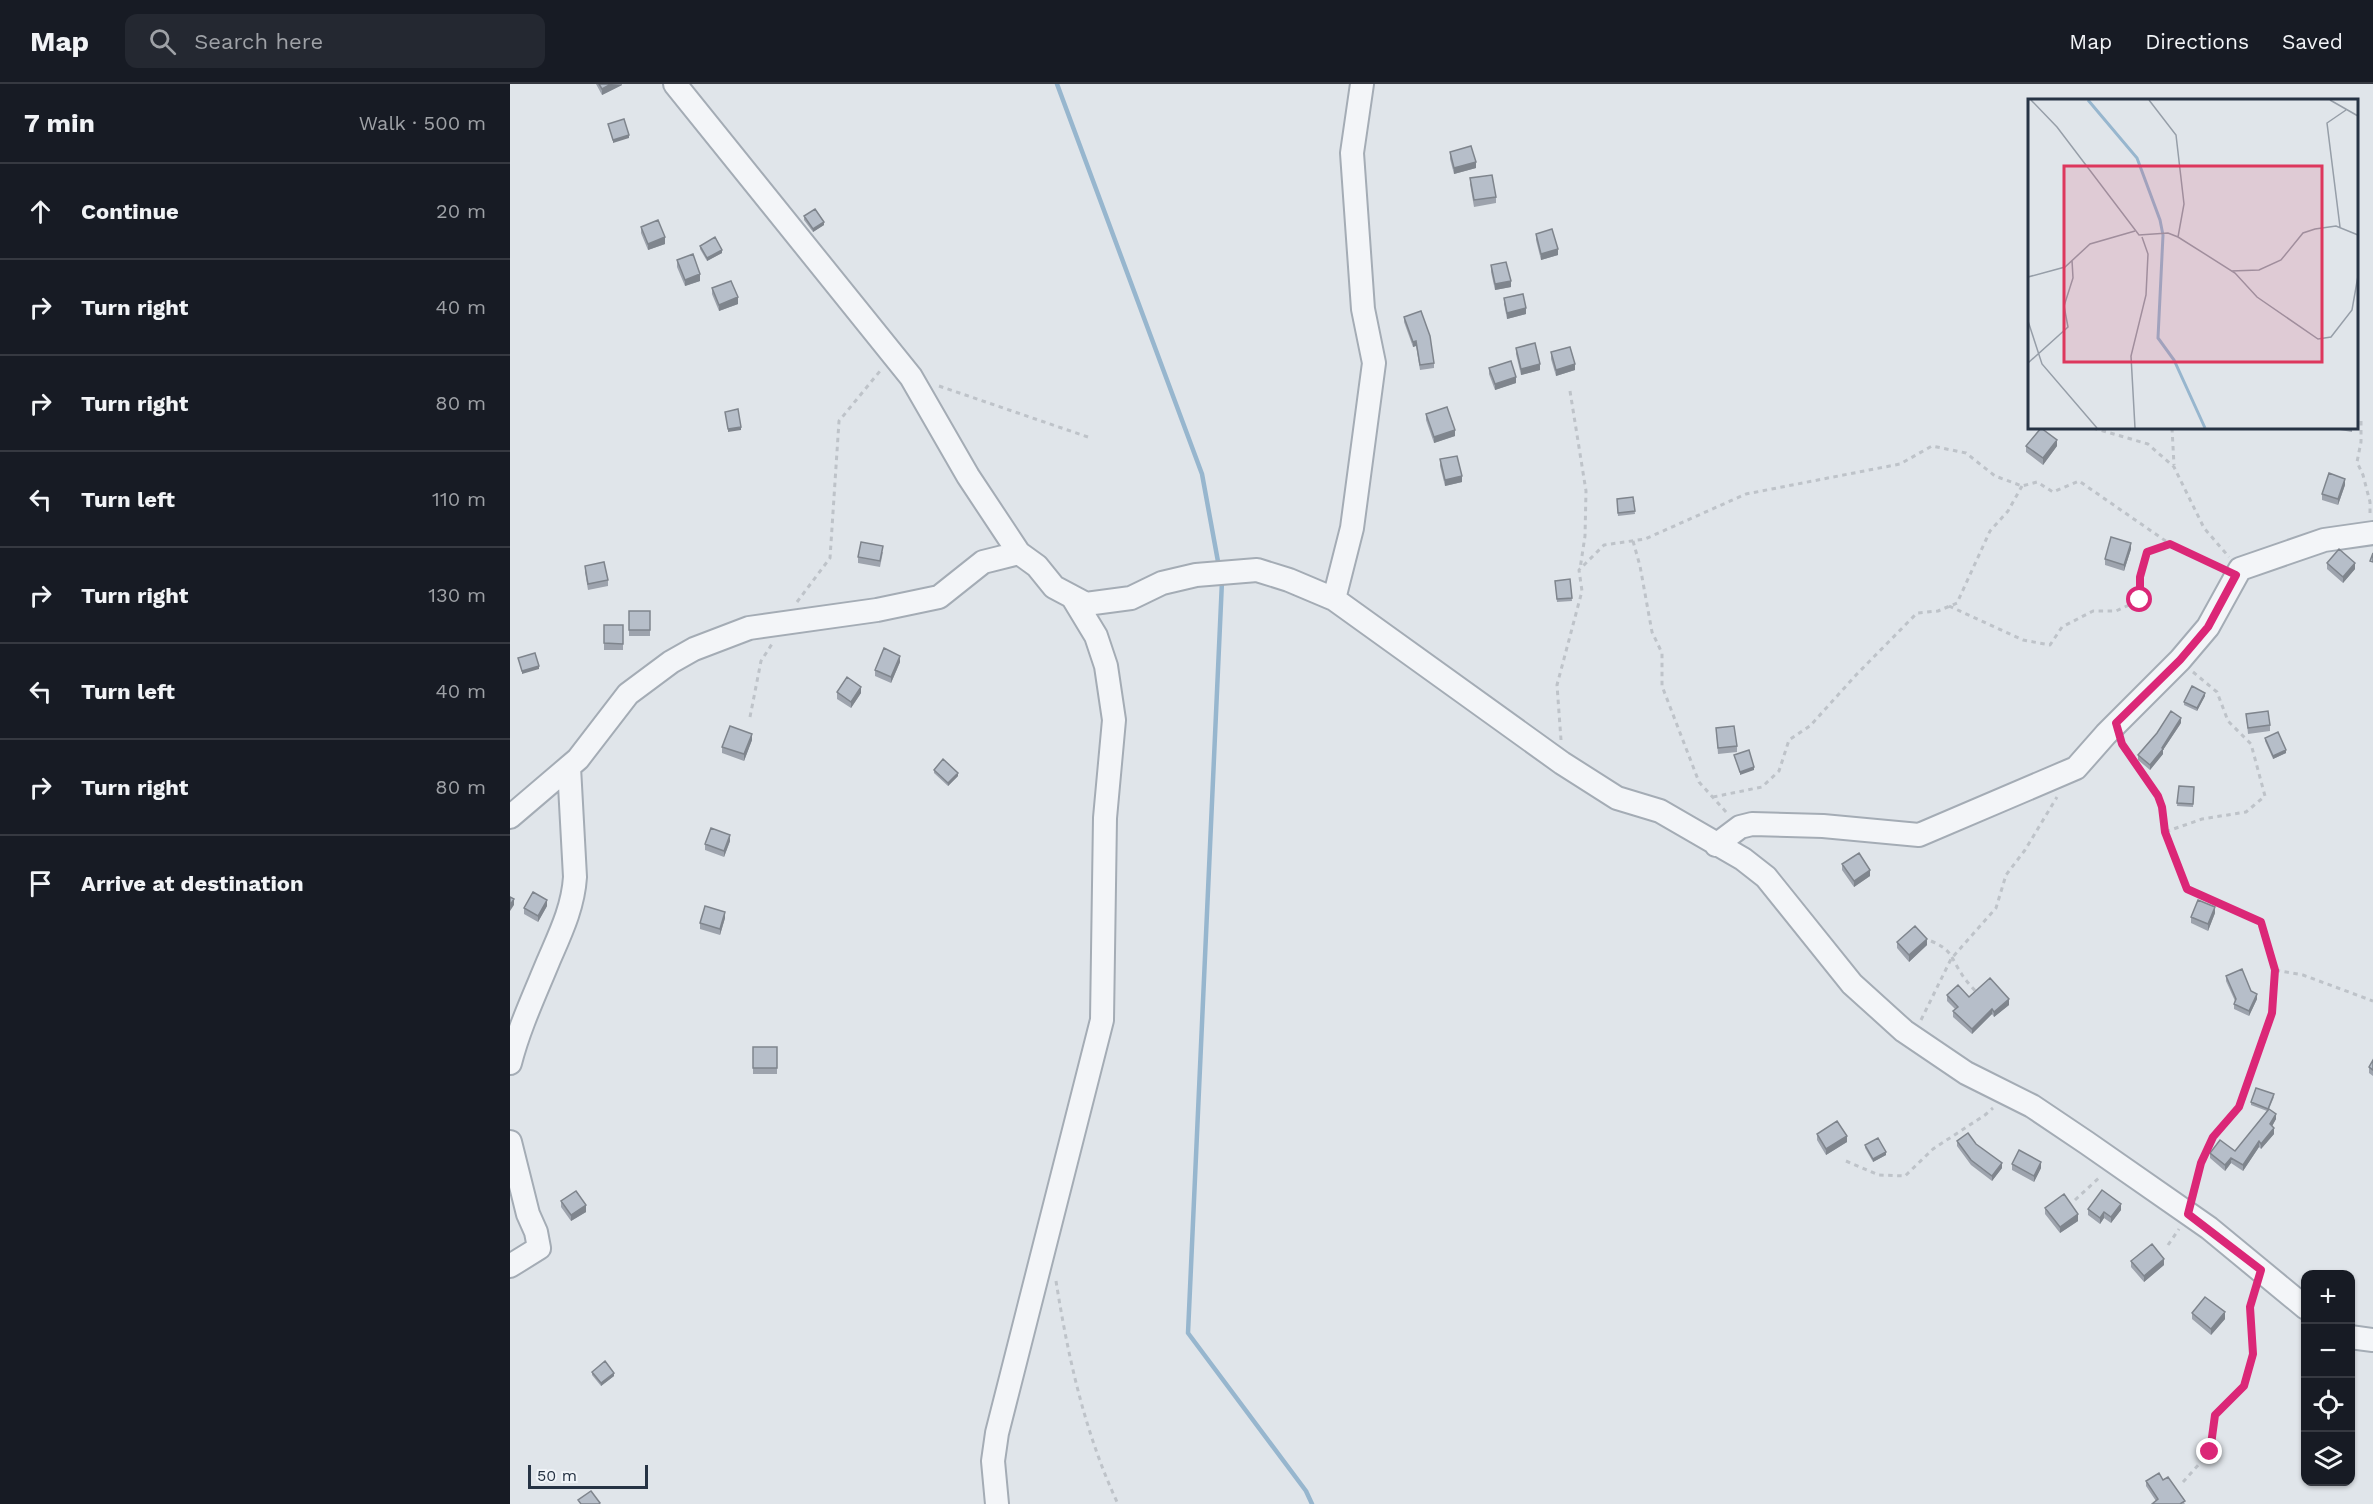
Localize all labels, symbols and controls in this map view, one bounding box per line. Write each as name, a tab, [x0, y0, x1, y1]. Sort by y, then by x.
search box	[125, 14, 545, 68]
text: Map	[30, 25, 89, 58]
icon: search	[146, 25, 179, 58]
text: Search here	[194, 29, 323, 54]
text: Map	[2069, 29, 2112, 54]
text: Directions	[2145, 29, 2249, 54]
text: Saved	[2282, 29, 2343, 54]
inset map	[2028, 99, 2358, 429]
text: 7 min	[24, 108, 95, 138]
text: Walk · 500 m	[359, 111, 486, 135]
icon: ahead	[24, 195, 57, 228]
text: Continue	[81, 199, 179, 224]
text: 20 m	[436, 199, 486, 223]
icon: right	[24, 291, 57, 324]
text: Turn right	[81, 295, 188, 320]
text: 40 m	[435, 295, 486, 319]
icon: right	[24, 387, 57, 420]
text: Turn right	[81, 391, 188, 416]
text: 80 m	[435, 391, 486, 415]
icon: left	[24, 483, 57, 516]
text: Turn left	[81, 487, 175, 512]
text: 110 m	[432, 487, 486, 511]
icon: right	[24, 579, 57, 612]
text: Turn right	[81, 583, 188, 608]
text: 130 m	[428, 583, 486, 607]
route start	[2126, 586, 2152, 612]
icon: left	[24, 675, 57, 708]
text: Turn left	[81, 679, 175, 704]
text: 40 m	[435, 679, 486, 703]
icon: right	[24, 771, 57, 804]
text: Turn right	[81, 775, 188, 800]
text: 80 m	[435, 775, 486, 799]
icon: arrive	[24, 867, 57, 900]
text: Arrive at destination	[81, 871, 304, 896]
map controls	[2301, 1270, 2355, 1486]
button: +	[2301, 1270, 2355, 1324]
button: −	[2301, 1324, 2355, 1378]
button: locate	[2301, 1378, 2355, 1432]
button: layers	[2301, 1432, 2355, 1486]
route end	[2196, 1438, 2222, 1464]
scale bar	[528, 1462, 648, 1490]
text: 50 m	[537, 1466, 577, 1485]

